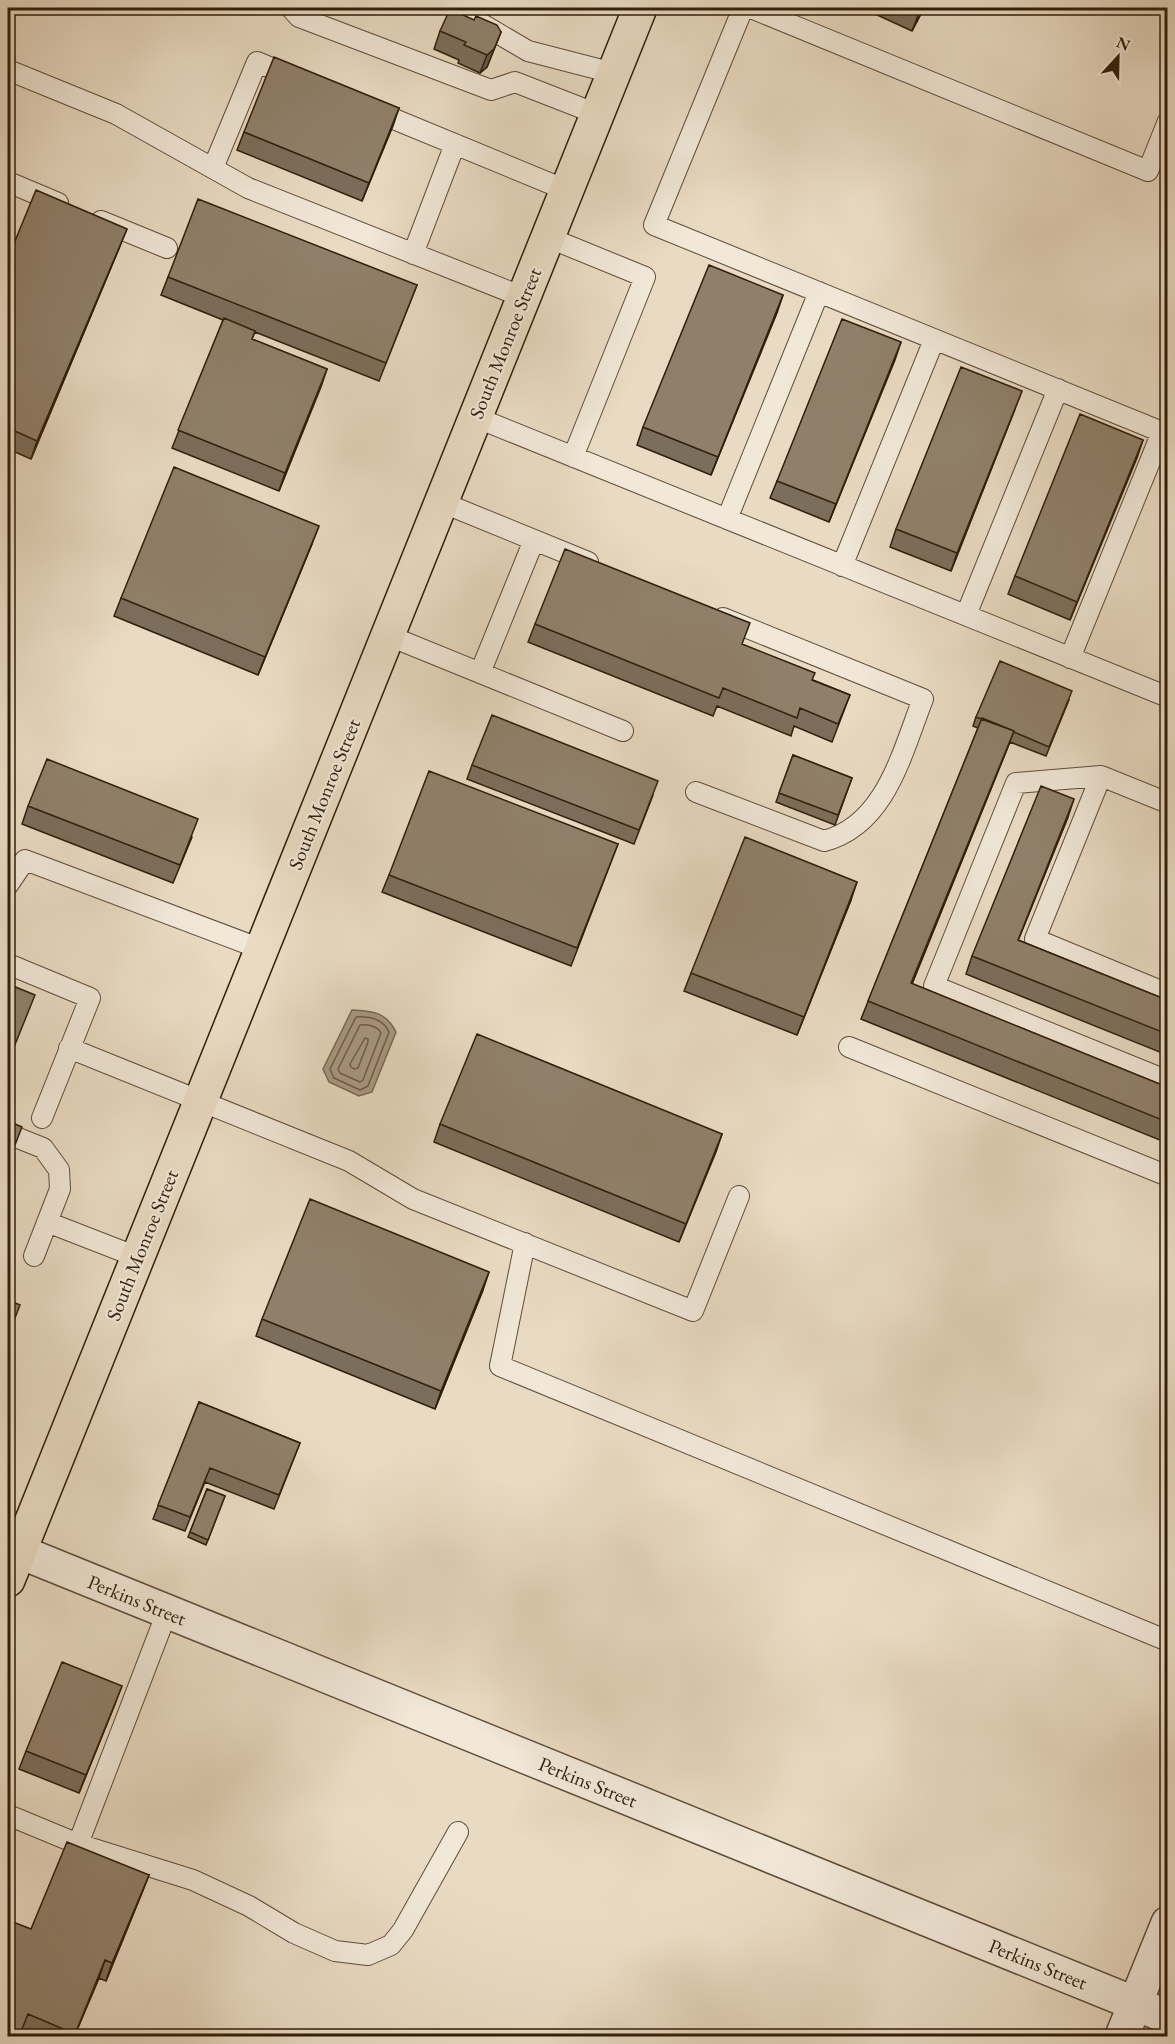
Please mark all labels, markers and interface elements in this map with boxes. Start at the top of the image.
north arrow [1088,27,1148,87]
text: N [1113,31,1133,56]
street label: South Monroe Street [463,263,547,422]
street label: South Monroe Street [282,714,366,873]
street label: South Monroe Street [100,1165,184,1324]
street label: Perkins Street [84,1569,191,1632]
street label: Perkins Street [535,1751,642,1814]
street label: Perkins Street [985,1933,1092,1996]

